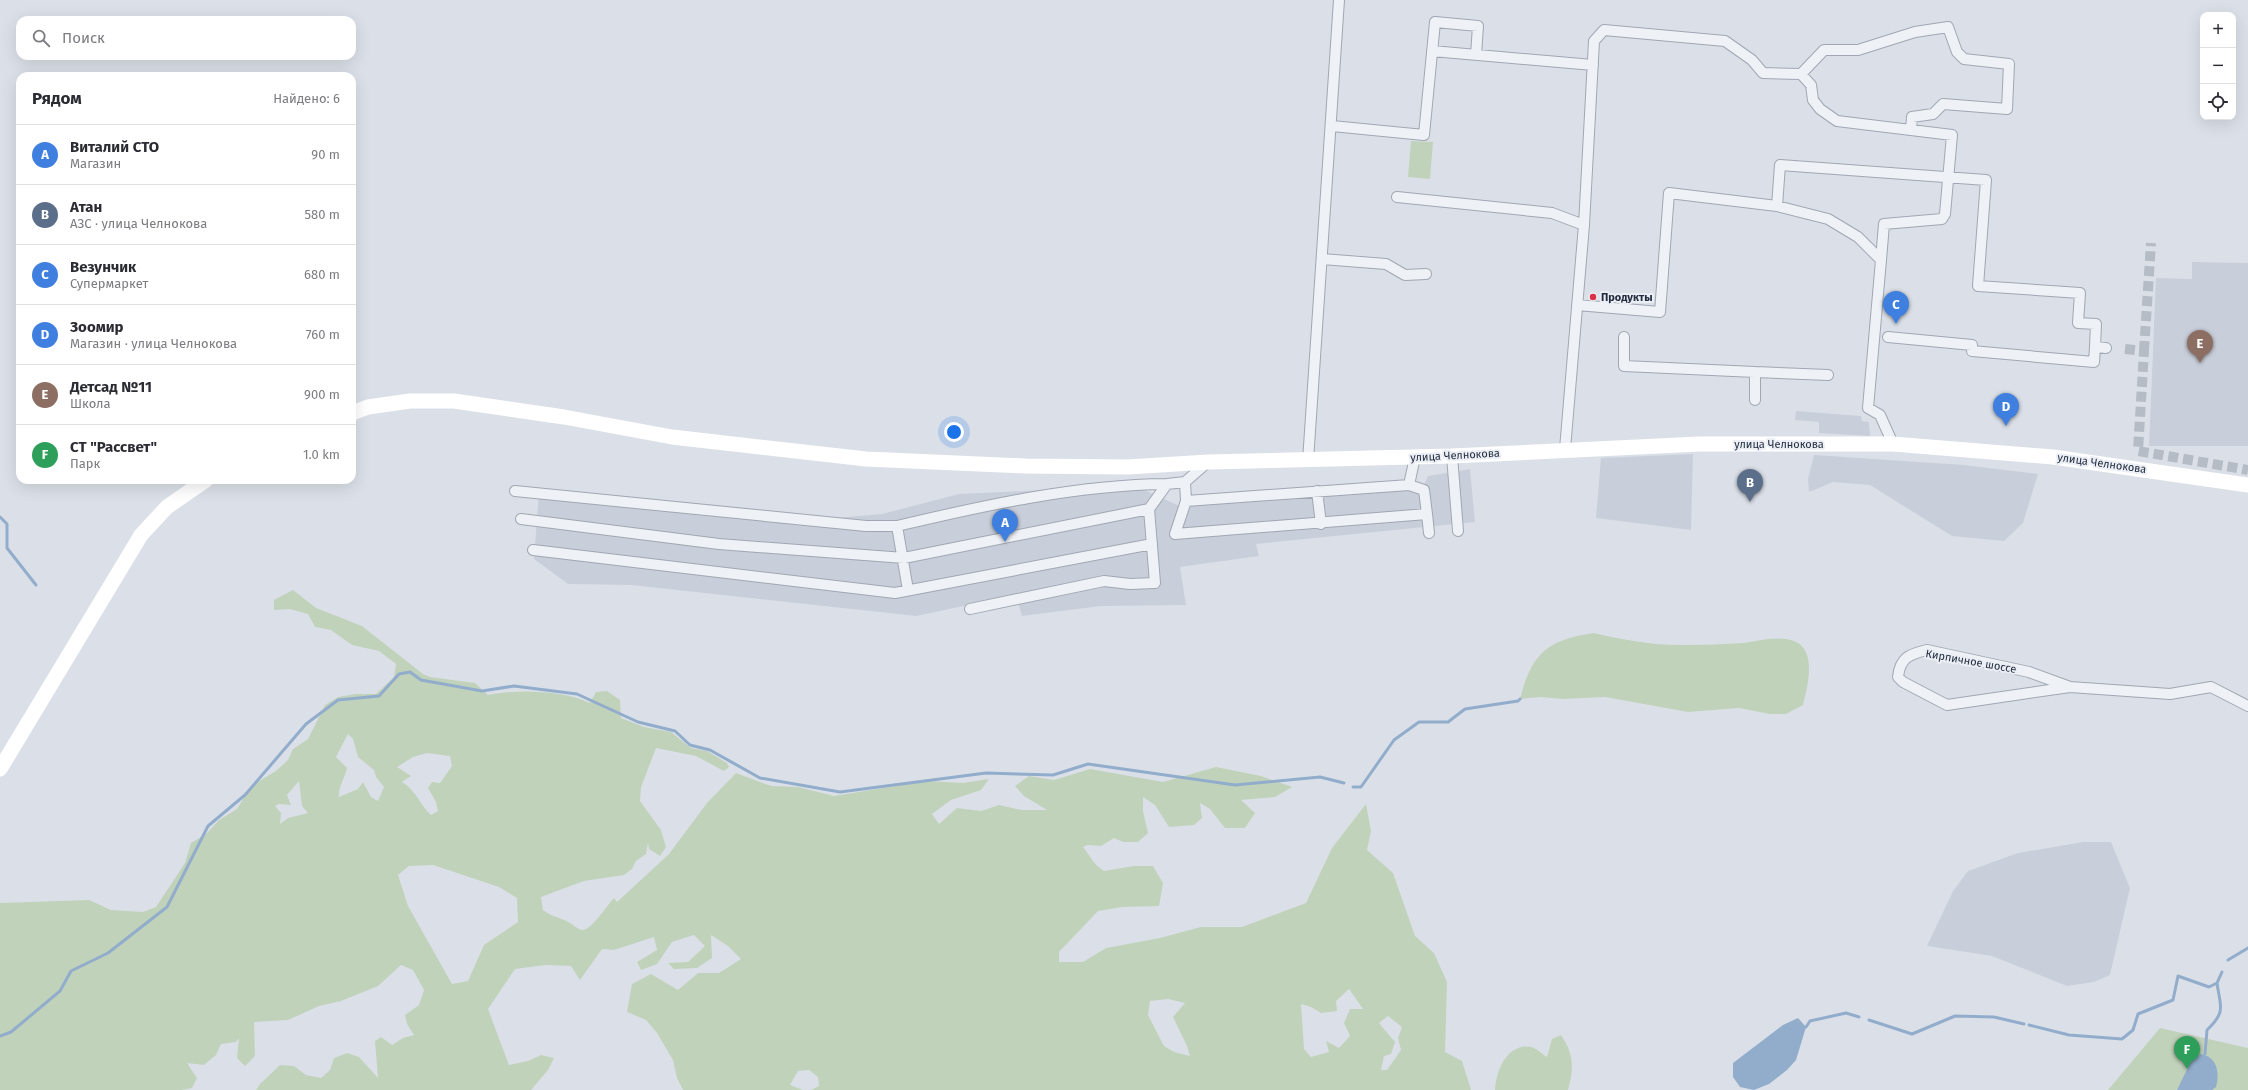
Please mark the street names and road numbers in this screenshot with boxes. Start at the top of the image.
street label: улица Челнокова [1734,438,1824,451]
street label: улица Челнокова [1410,447,1500,464]
street label: улица Челнокова [2057,451,2147,476]
street label: Кирпичное шоссе [1925,647,2017,676]

